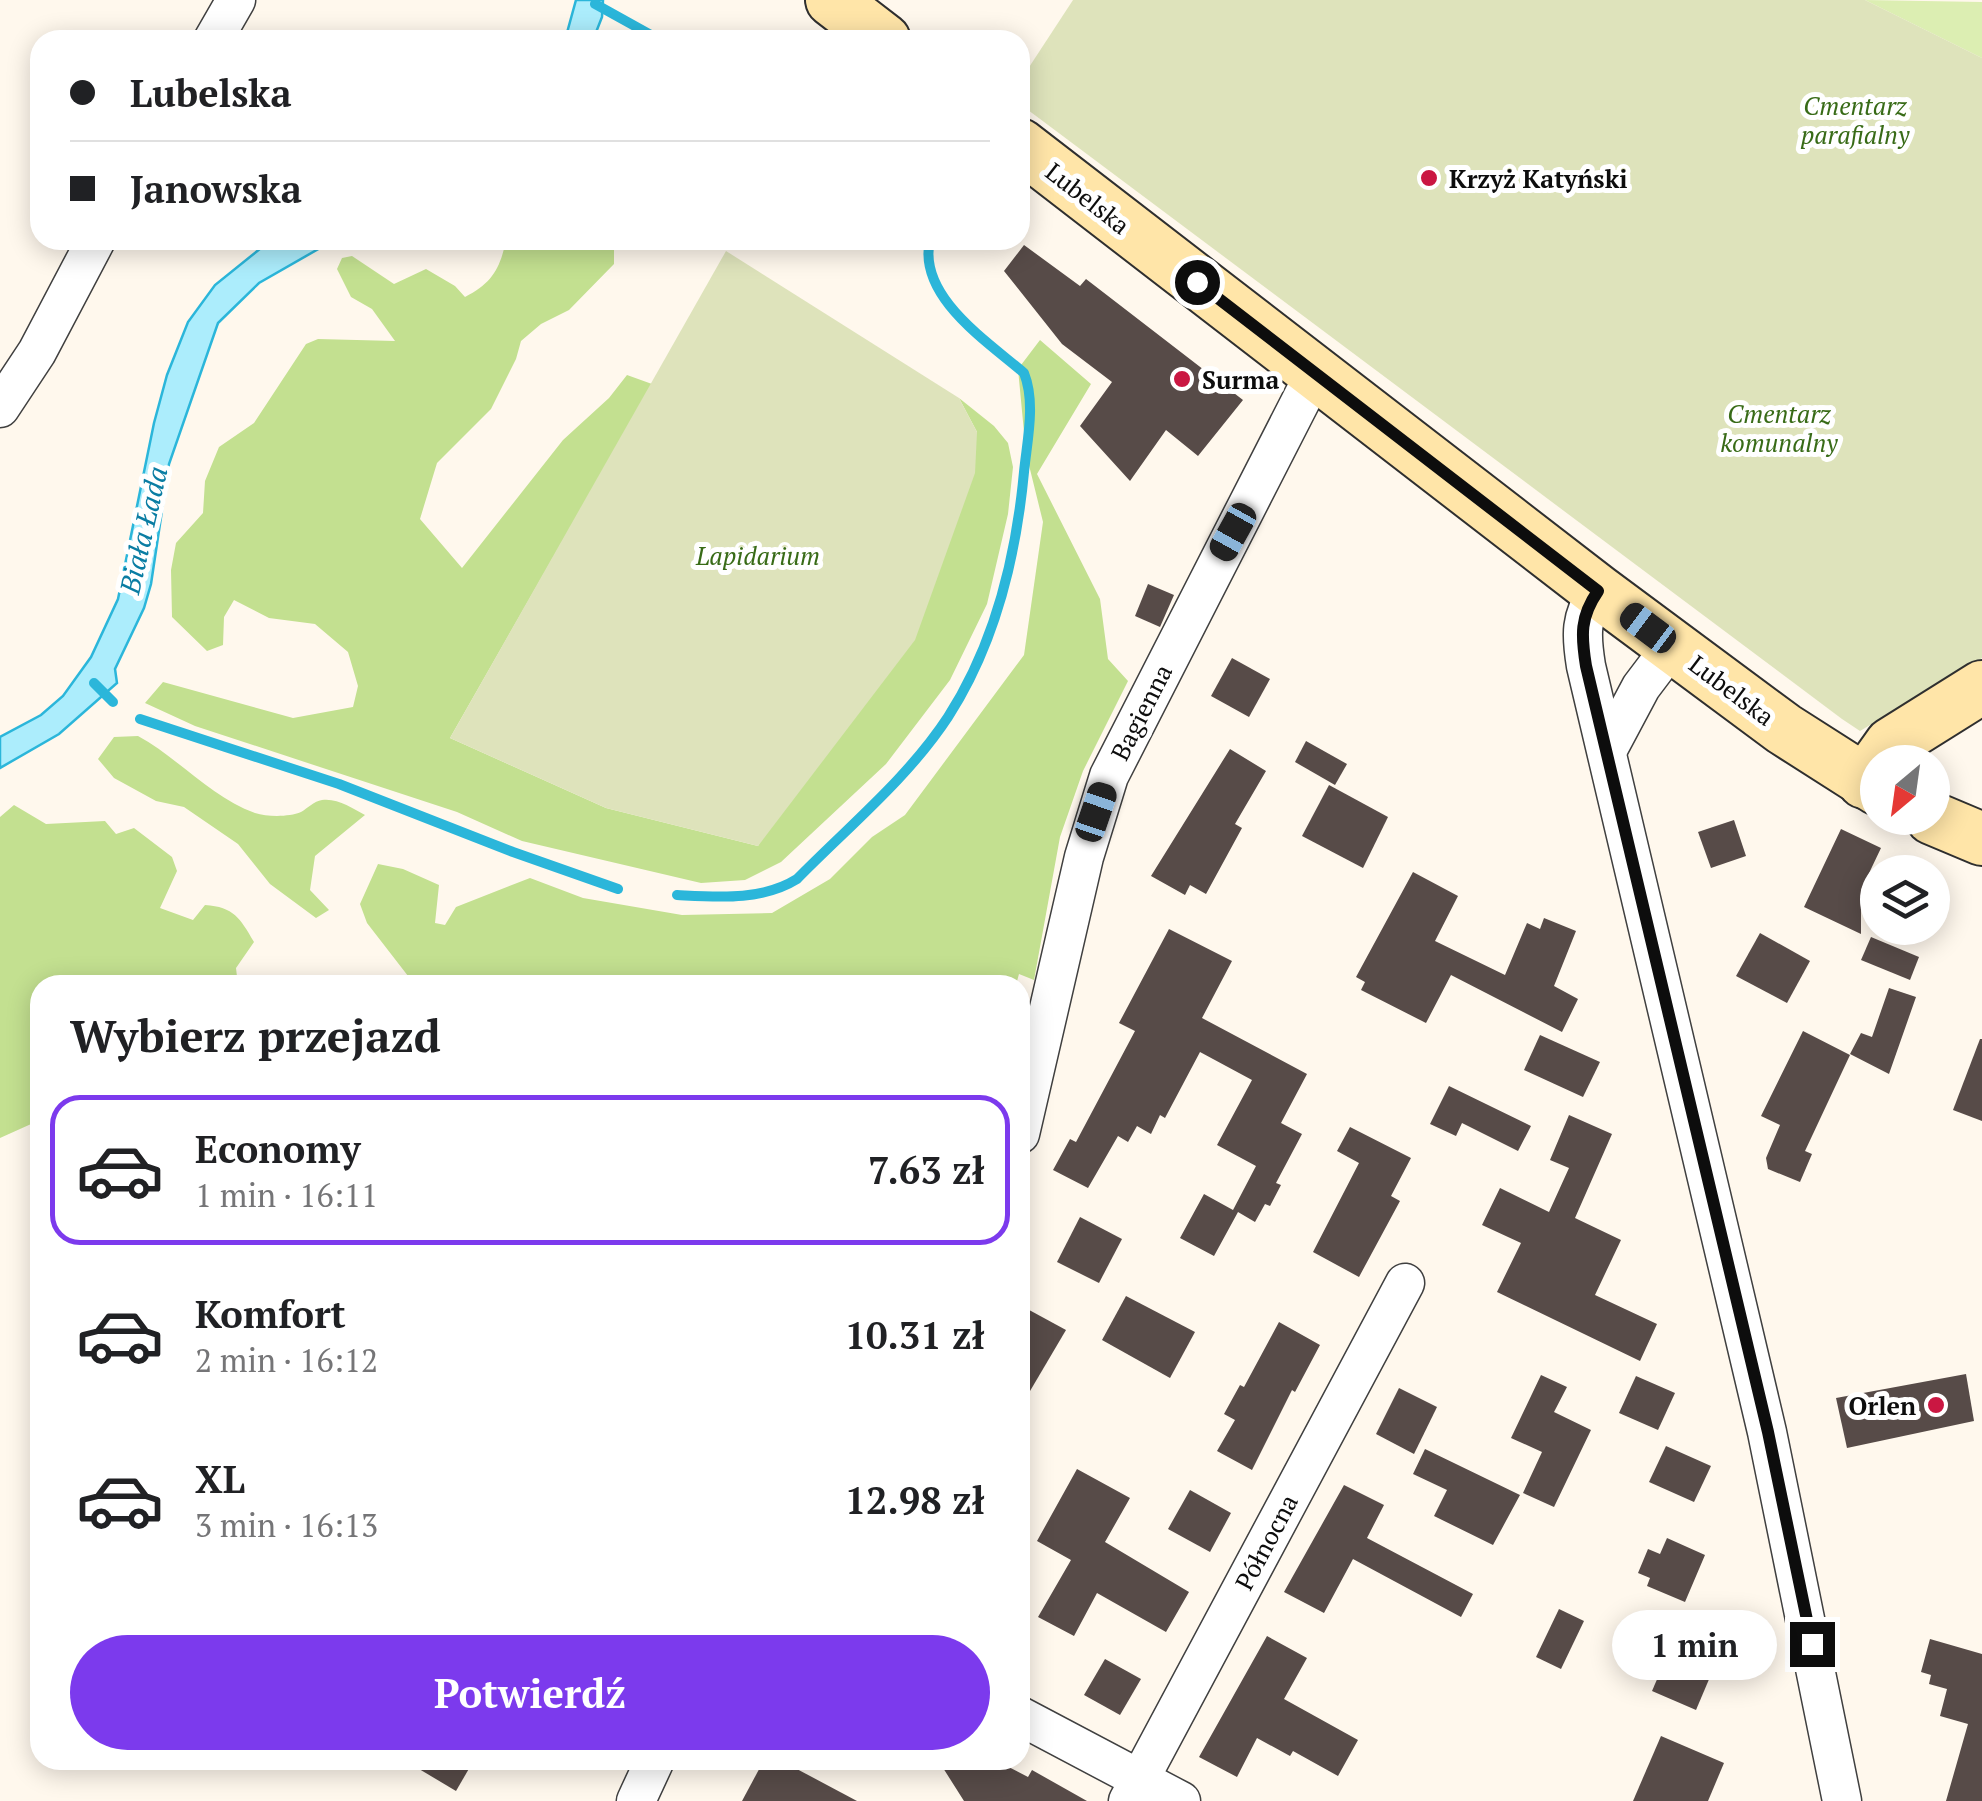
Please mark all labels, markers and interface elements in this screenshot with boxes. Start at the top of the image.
text: Lubelska [130,68,292,118]
park label: Cmentarz parafialny [1801,89,1910,151]
street label: Lubelska [1039,155,1137,241]
place label: Krzyż Katyński [1449,162,1628,195]
text: Janowska [130,164,302,214]
marker: Krzyż Katyński [1418,167,1440,189]
route start [1175,260,1220,305]
place label: Surma [1202,363,1279,396]
marker: Surma [1171,368,1193,390]
park label: Cmentarz komunalny [1720,397,1838,459]
water label: Biała Łada [110,463,176,598]
car [1205,498,1261,566]
park label: Lapidarium [695,539,820,572]
car [1615,598,1681,658]
street label: Lubelska [1683,647,1781,733]
street label: Bagienna [1103,658,1179,766]
north arrow [1860,745,1950,835]
map controls [1860,745,1950,945]
car [1072,779,1120,845]
button: layers [1860,855,1950,945]
text: Wybierz przejazd [70,1005,441,1065]
text: Economy [195,1124,361,1174]
icon: car [75,1125,165,1215]
text: 7.63 zł [868,1145,985,1195]
text: 1 min · 16:11 [195,1174,378,1216]
text: Komfort [195,1289,346,1339]
icon: car [75,1290,165,1380]
text: 10.31 zł [845,1310,985,1360]
text: 2 min · 16:12 [195,1339,378,1381]
place label: Orlen [1849,1389,1916,1422]
marker: Orlen [1925,1394,1947,1416]
text: XL [195,1454,245,1504]
icon: car [75,1455,165,1545]
text: 12.98 zł [845,1475,985,1525]
street label: Północna [1227,1488,1305,1596]
text: 3 min · 16:13 [195,1504,378,1546]
callout: 1 min [1612,1609,1777,1679]
route end [1790,1622,1835,1667]
text: 1 min [1651,1624,1738,1666]
button: Potwierdź [70,1635,990,1750]

